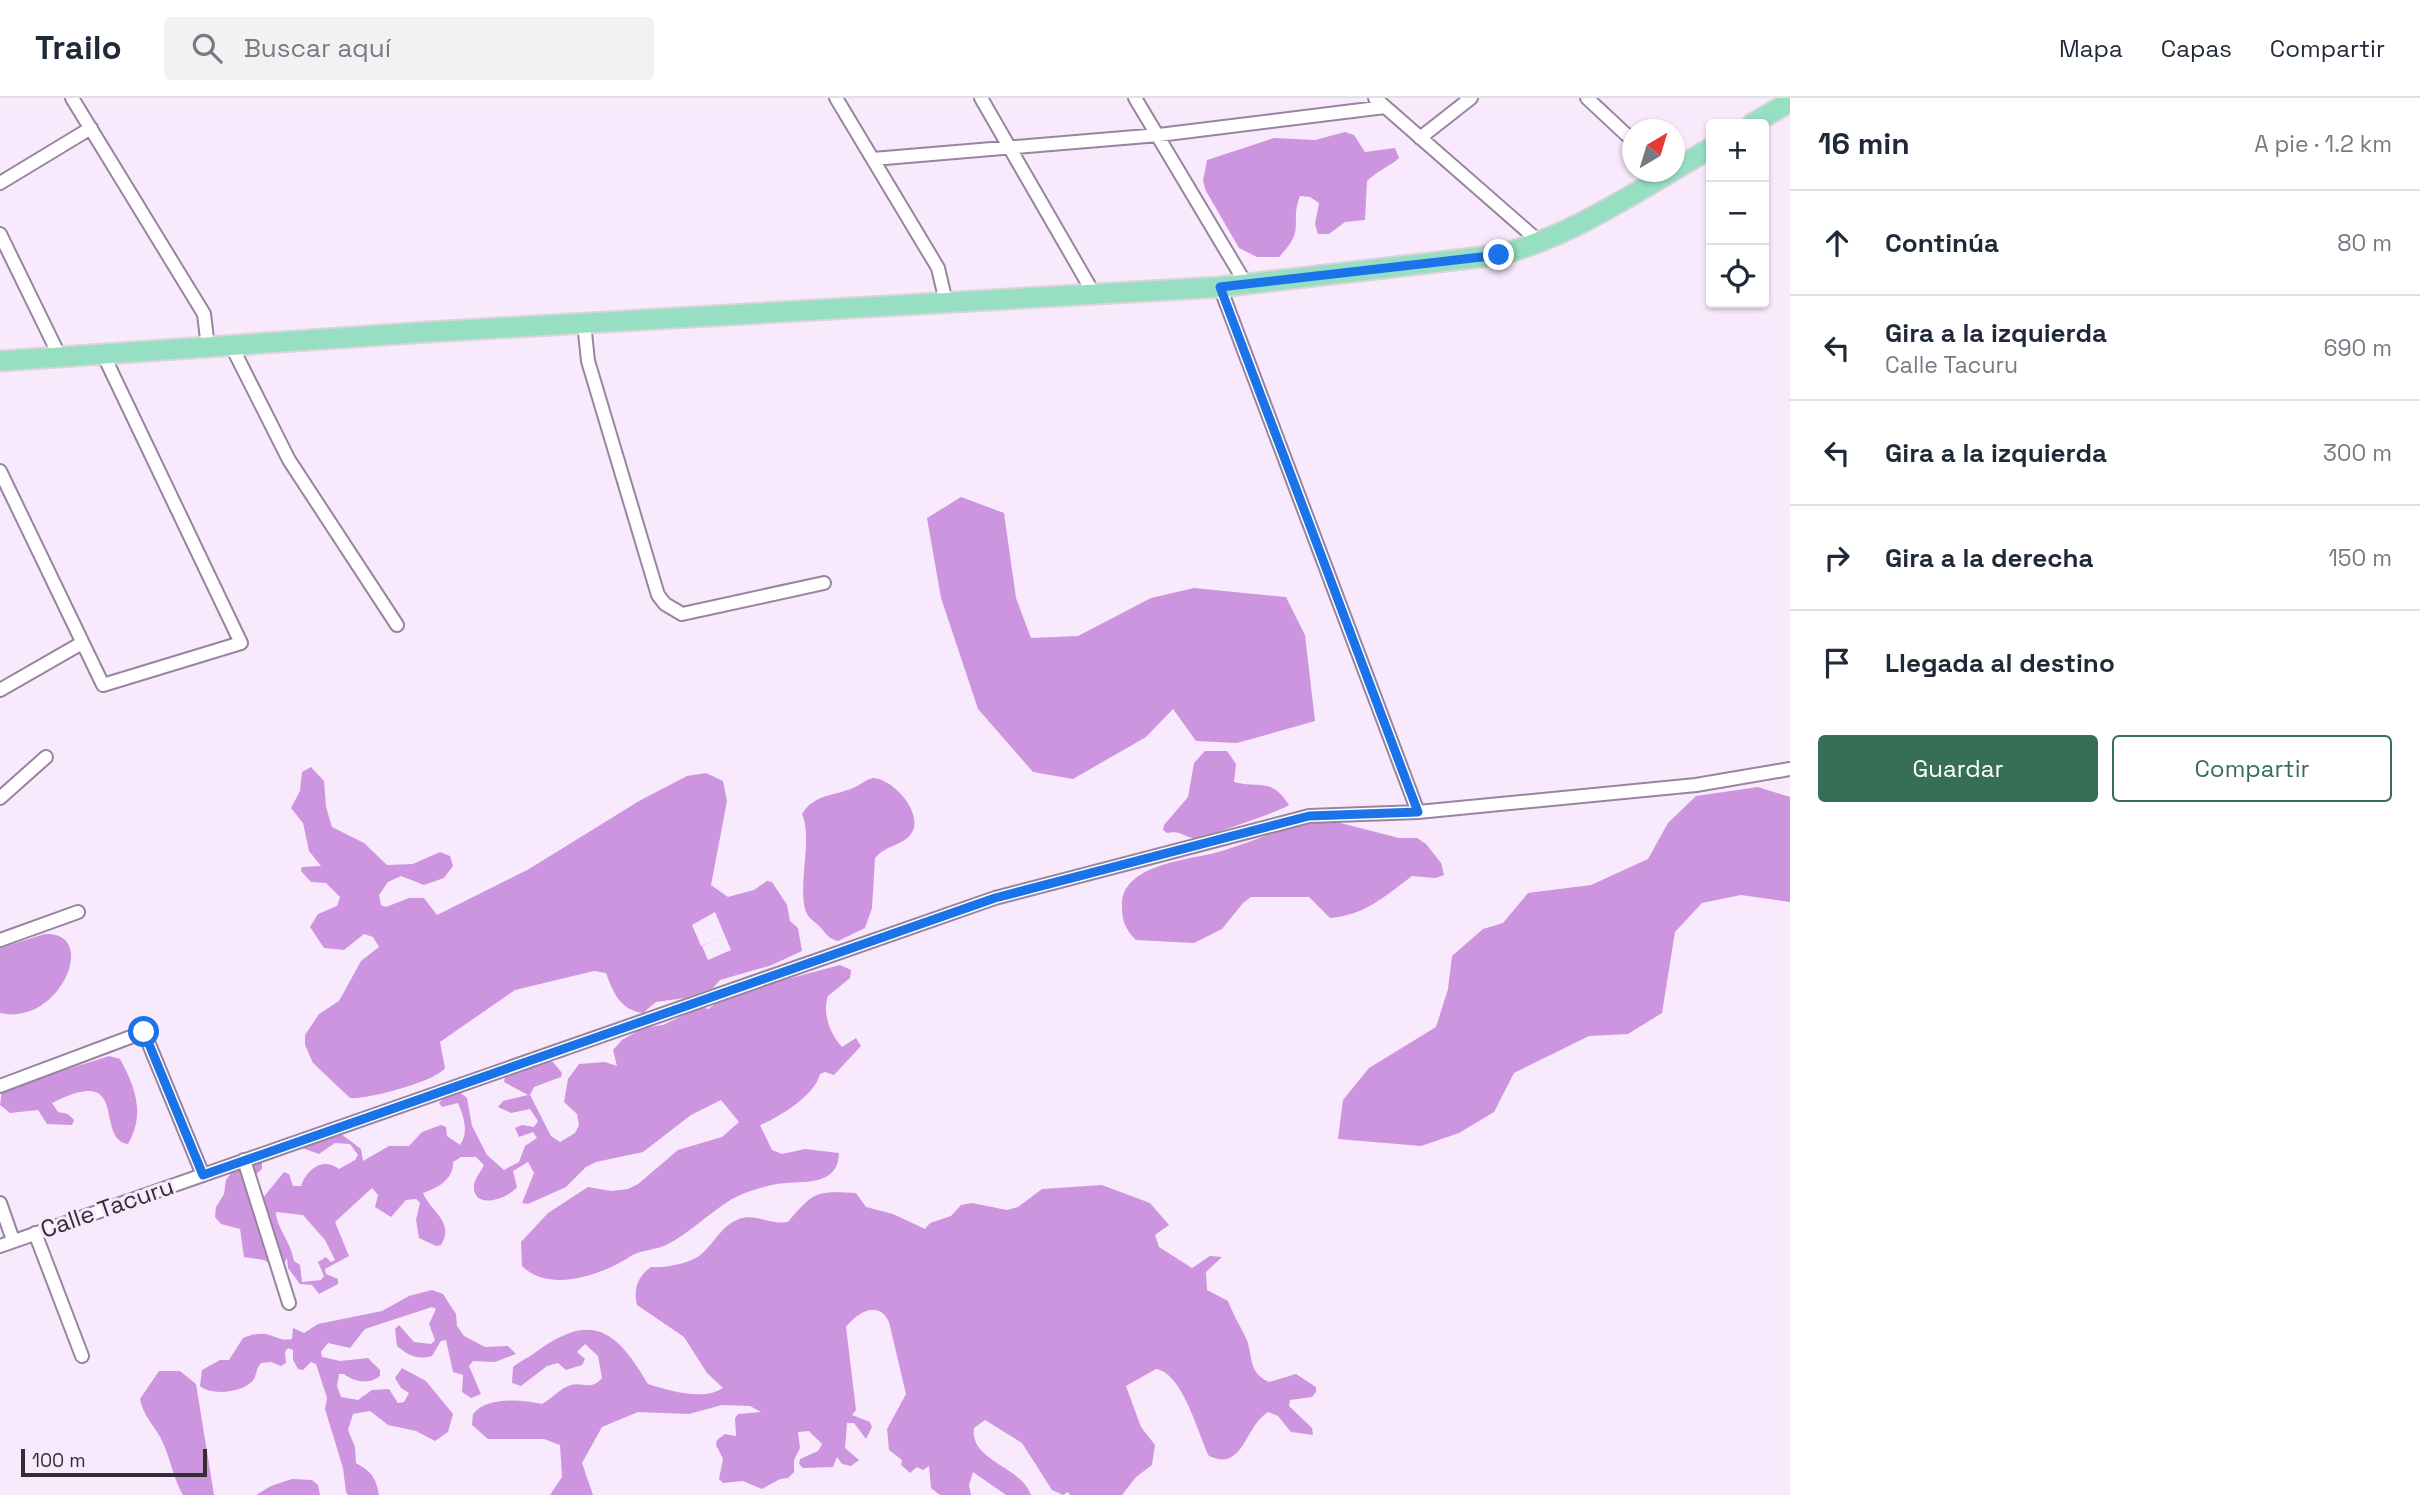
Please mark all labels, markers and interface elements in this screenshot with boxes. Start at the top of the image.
search box [164,17,654,80]
text: Trailo [35,27,122,69]
icon: search [188,29,226,67]
text: Buscar aquí [244,31,391,65]
text: Mapa [2059,33,2123,64]
text: Capas [2161,33,2232,64]
text: Compartir [2270,33,2385,64]
north arrow [1622,119,1685,182]
map controls [1706,119,1769,308]
button: + [1706,119,1769,182]
text: 16 min [1818,124,1910,163]
text: A pie · 1.2 km [2254,129,2392,159]
button: − [1706,182,1769,245]
icon: ahead [1818,224,1856,262]
text: Continúa [1885,226,1999,260]
text: 80 m [2337,228,2392,258]
route end [1483,239,1514,270]
button: locate [1706,245,1769,308]
text: Gira a la izquierda [1885,316,2107,350]
icon: left [1818,329,1856,367]
text: 690 m [2323,333,2392,363]
text: Calle Tacuru [1885,350,2018,380]
icon: left [1818,434,1856,472]
text: Gira a la izquierda [1885,436,2107,470]
text: 300 m [2323,438,2392,468]
icon: right [1818,539,1856,577]
text: Gira a la derecha [1885,541,2094,575]
text: 150 m [2328,543,2392,573]
icon: arrive [1818,644,1856,682]
text: Llegada al destino [1885,646,2115,680]
button: Guardar [1818,735,2098,802]
button: Compartir [2112,735,2392,802]
route start [128,1016,159,1047]
street label: Calle Tacuru [36,1170,178,1245]
scale bar [21,1446,206,1478]
text: 100 m [32,1448,86,1473]

